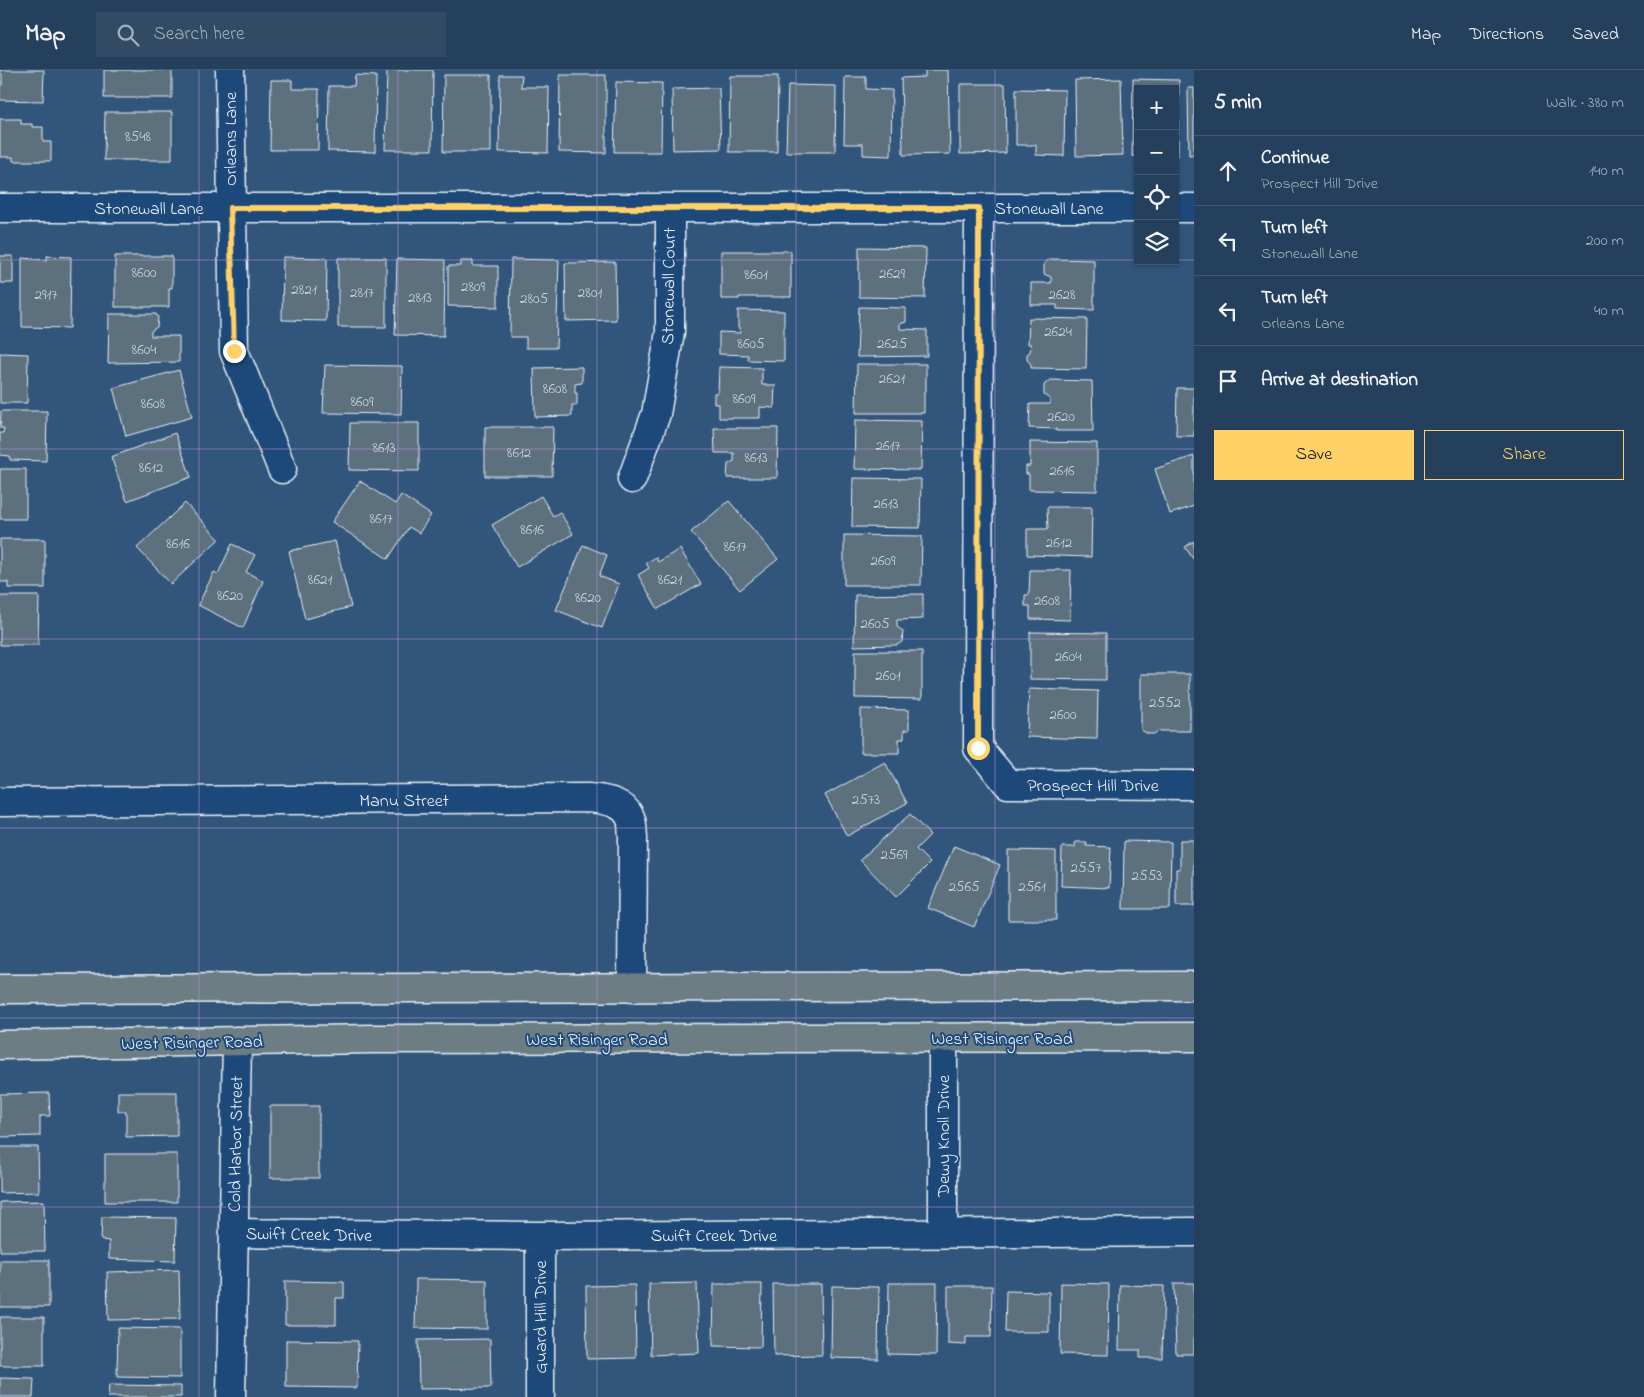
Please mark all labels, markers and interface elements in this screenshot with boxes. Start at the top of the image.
search box [96,12,446,57]
text: Map [25,17,66,52]
icon: search [114,21,142,49]
text: Search here [154,21,245,48]
text: Map [1411,22,1441,48]
text: Directions [1469,22,1544,48]
text: Saved [1572,22,1619,48]
map controls [1134,85,1179,265]
button: + [1134,85,1179,130]
text: 5 min [1214,88,1262,118]
street label: Orleans Lane [219,91,245,186]
text: Walk · 380 m [1546,91,1624,115]
house number: 8548 [125,126,151,148]
button: − [1134,130,1179,175]
text: Continue [1261,145,1329,172]
icon: ahead [1214,157,1242,185]
text: 140 m [1589,159,1624,183]
text: Prospect Hill Drive [1261,172,1378,196]
button: locate [1134,175,1179,220]
street label: Stonewall Lane [94,197,205,223]
street label: Stonewall Lane [994,197,1105,223]
text: Turn left [1261,215,1328,242]
button: layers [1134,220,1179,265]
street label: Stonewall Court [656,227,684,345]
icon: left [1214,227,1242,255]
text: 200 m [1586,229,1624,253]
text: Stonewall Lane [1261,242,1358,266]
house number: 8600 [131,262,157,284]
house number: 2629 [879,263,905,285]
house number: 8601 [744,264,768,286]
house number: 2809 [461,276,486,298]
house number: 2821 [291,279,317,301]
house number: 2817 [350,282,374,304]
house number: 2801 [578,282,602,304]
house number: 2917 [35,284,57,306]
house number: 2628 [1048,284,1076,306]
text: Turn left [1261,285,1328,312]
house number: 2813 [408,287,432,309]
house number: 2805 [520,288,548,310]
icon: left [1214,297,1242,325]
text: 40 m [1594,299,1624,323]
text: Orleans Lane [1261,312,1345,336]
house number: 2624 [1044,321,1072,343]
house number: 8605 [737,333,765,355]
house number: 2625 [877,333,907,355]
house number: 8604 [132,339,156,361]
route end [223,340,246,363]
icon: arrive [1214,367,1242,395]
text: Arrive at destination [1261,367,1418,394]
house number: 2621 [879,368,905,390]
house number: 8608 [543,378,568,400]
house number: 8609 [732,388,756,410]
house number: 8609 [350,391,374,413]
house number: 8608 [141,393,166,415]
house number: 2620 [1047,406,1076,428]
button: Save [1214,430,1414,480]
button: Share [1424,430,1624,480]
house number: 2617 [875,435,901,457]
house number: 8613 [372,437,396,459]
house number: 8612 [507,442,532,464]
house number: 8613 [744,447,768,469]
house number: 8612 [139,457,164,479]
house number: 2616 [1049,460,1075,482]
house number: 2613 [873,493,899,515]
house number: 8617 [369,508,393,530]
house number: 8616 [520,519,544,541]
house number: 2612 [1046,532,1073,554]
house number: 8616 [166,533,190,555]
house number: 8617 [723,536,747,558]
house number: 2609 [870,550,896,572]
house number: 8621 [308,569,332,591]
house number: 8621 [658,569,682,591]
house number: 8620 [217,585,244,607]
house number: 8620 [575,587,602,609]
house number: 2608 [1034,590,1060,612]
house number: 2605 [860,613,890,635]
house number: 2604 [1055,646,1081,668]
house number: 2601 [875,665,901,687]
house number: 2552 [1149,692,1182,714]
house number: 2600 [1049,704,1077,726]
route start [967,737,990,760]
street label: Prospect Hill Drive [1027,774,1160,800]
street label: Manu Street [359,789,449,815]
house number: 2573 [852,789,880,811]
house number: 2569 [880,844,908,866]
house number: 2557 [1071,857,1101,879]
house number: 2553 [1132,865,1162,887]
house number: 2565 [948,876,980,898]
house number: 2561 [1018,876,1046,898]
street label: West Risinger Road [931,1027,1073,1054]
street label: West Risinger Road [526,1028,668,1055]
street label: West Risinger Road [121,1030,263,1059]
street label: Dewy Knoll Drive [932,1074,958,1198]
street label: Cold Harbor Street [223,1076,251,1212]
street label: Swift Creek Drive [246,1222,373,1250]
street label: Swift Creek Drive [651,1224,778,1250]
street label: Guard Hill Drive [529,1259,555,1374]

